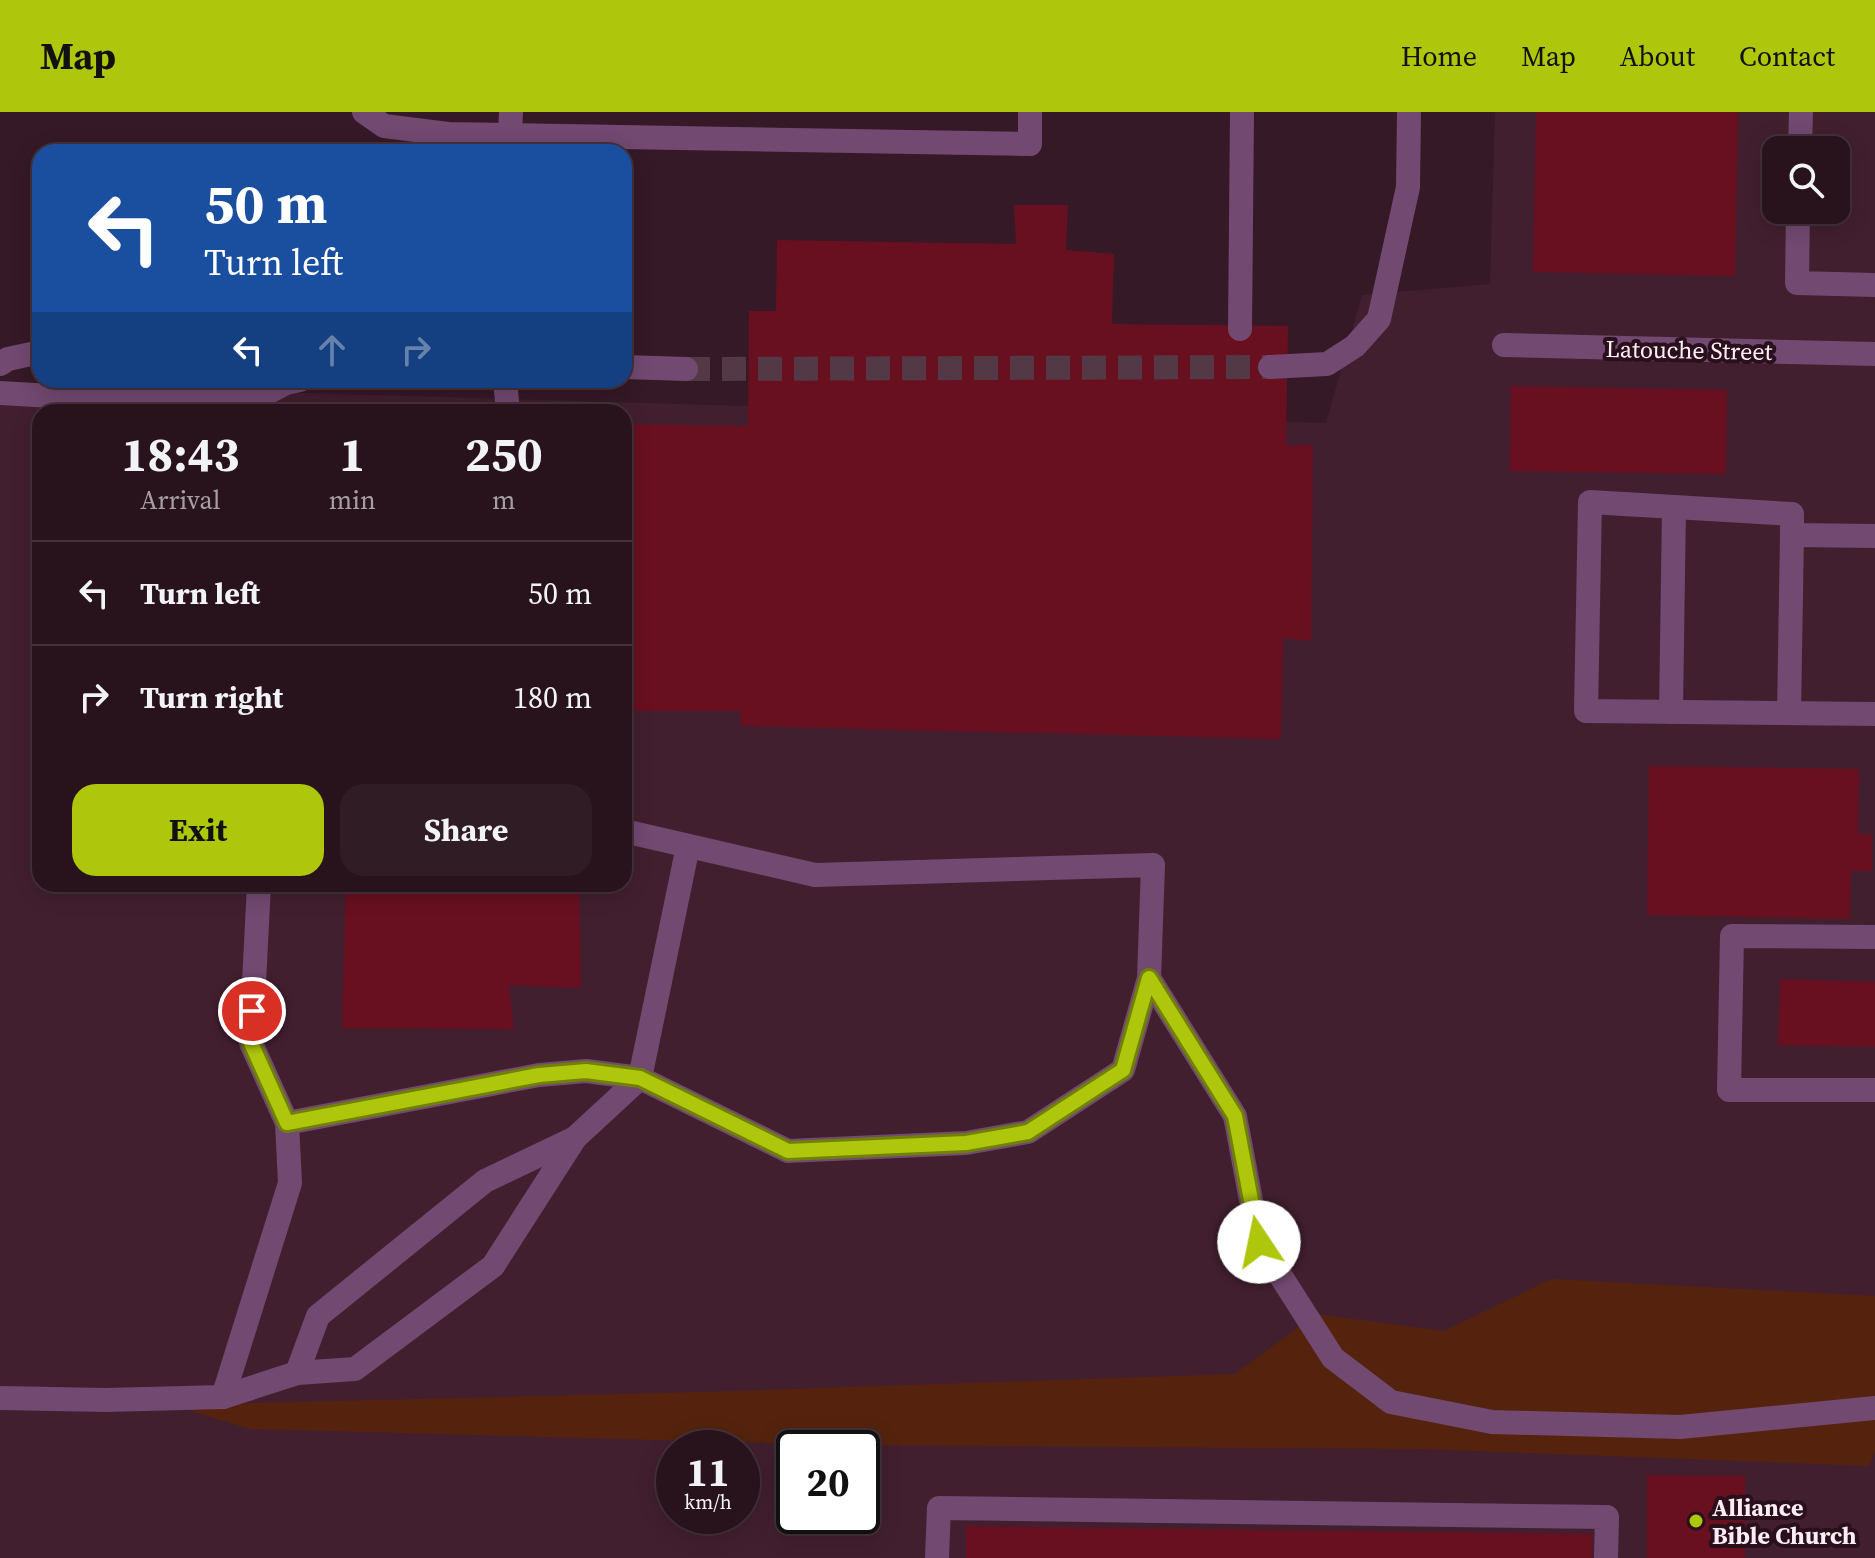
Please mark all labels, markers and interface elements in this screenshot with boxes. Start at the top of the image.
text: Map [40,30,116,82]
text: Home [1401,37,1477,75]
text: Map [1521,37,1576,75]
text: About [1620,37,1695,75]
text: Contact [1739,37,1835,75]
map controls [1762,136,1850,224]
button: search [1762,136,1850,224]
text: 50 m [204,165,327,242]
icon: left [72,176,176,280]
text: Turn left [204,238,343,287]
icon: left [226,328,270,372]
icon: ahead [310,328,354,372]
icon: right [394,328,438,372]
street label: Latouche Street [1605,332,1773,368]
text: 18:43 [121,421,240,487]
text: 1 [339,421,365,487]
text: 250 [465,421,543,487]
text: Arrival [140,482,221,518]
text: min [329,482,376,518]
text: m [492,482,516,518]
icon: left [72,571,116,615]
text: Turn left [140,573,260,614]
text: 50 m [528,573,592,614]
icon: right [72,675,116,719]
text: Turn right [140,677,283,718]
text: 180 m [513,677,592,718]
button: Exit [72,784,324,876]
button: Share [340,784,592,876]
pin [218,977,286,1045]
icon: arrive [230,989,274,1033]
position arrow [1217,1200,1301,1284]
speed limit sign: 20 [776,1430,880,1534]
text: 11 [686,1445,730,1499]
text: km/h [684,1488,732,1516]
place label: Alliance Bible Church [1712,1491,1857,1552]
marker: Alliance Bible Church [1687,1512,1705,1530]

